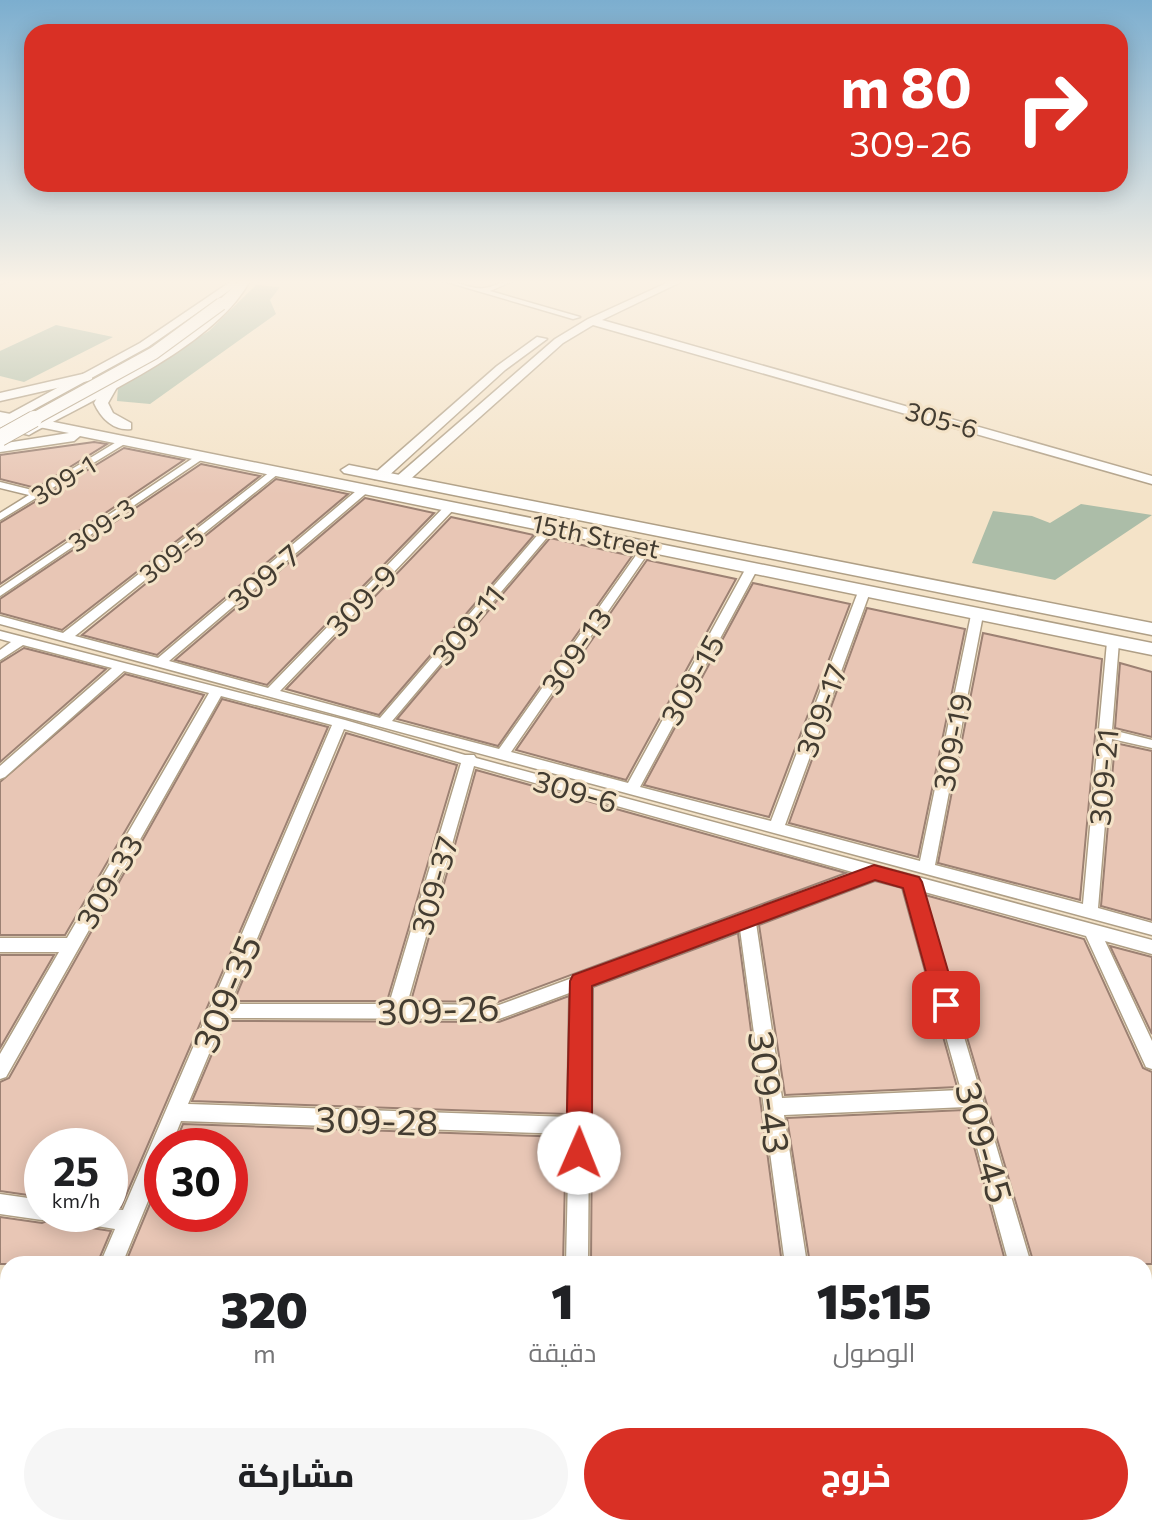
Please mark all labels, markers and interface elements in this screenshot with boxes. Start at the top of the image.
text: 80 m [841,51,972,120]
icon: right [1000,56,1104,160]
text: 309-26 [849,120,972,164]
street label: 305-6 [902,394,982,444]
street label: 309-1 [25,448,101,510]
street label: 309-3 [62,491,140,557]
street label: 15th Street [529,506,663,564]
street label: 309-5 [132,519,210,589]
street label: 309-7 [219,535,307,617]
street label: 309-9 [317,555,403,643]
street label: 309-11 [423,576,511,672]
street label: 309-13 [532,599,618,701]
street label: 309-15 [651,627,731,731]
street label: 309-17 [786,658,854,762]
street label: 309-19 [923,690,979,794]
street label: 309-21 [1079,727,1125,827]
street label: 309-6 [530,760,622,820]
street label: 309-33 [67,828,149,934]
street label: 309-37 [401,832,465,938]
street label: 309-35 [181,928,269,1058]
pin [912,971,980,1039]
icon: arrive [924,983,968,1027]
street label: 309-26 [376,984,500,1032]
street label: 309-43 [741,1028,801,1156]
street label: 309-45 [948,1077,1024,1207]
street label: 309-28 [315,1095,439,1143]
position arrow [537,1111,621,1195]
speed limit sign: 30 [144,1128,248,1232]
text: 25 [53,1145,99,1194]
text: km/h [52,1188,100,1212]
text: 1 [551,1270,574,1329]
text: 15:15 [817,1270,931,1329]
text: 320 [221,1279,308,1338]
text: دقيقة [529,1336,596,1367]
text: الوصول [833,1336,916,1367]
text: m [253,1337,276,1368]
button: مشاركة [24,1428,568,1520]
button: خروج [584,1428,1128,1520]

